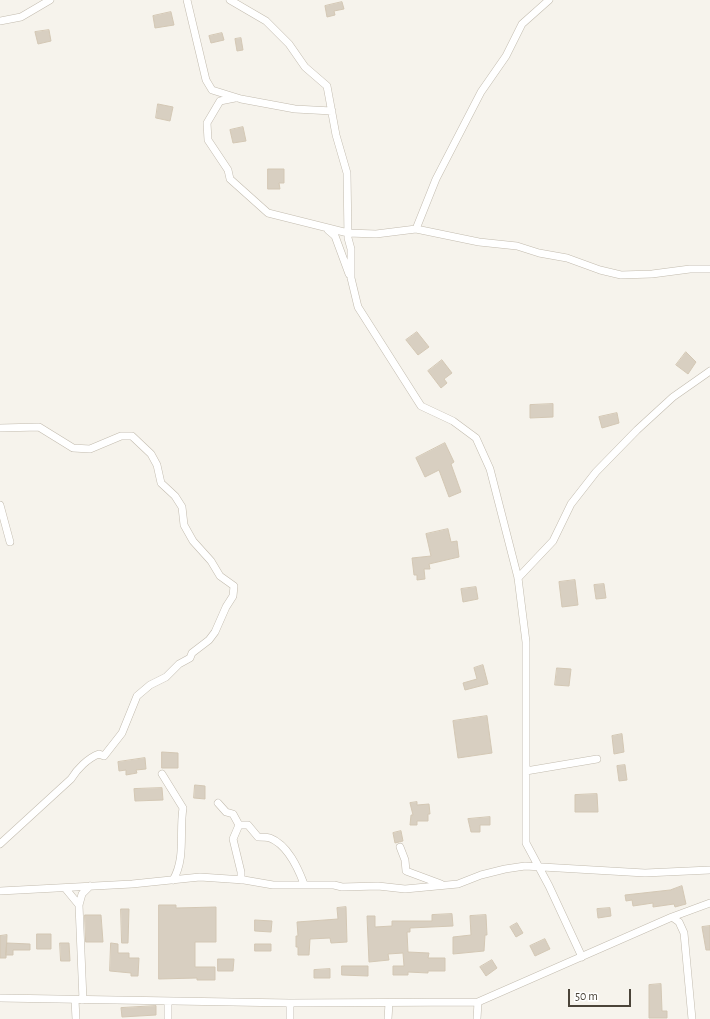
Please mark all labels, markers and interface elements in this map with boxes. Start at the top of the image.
scale bar [570,981,633,1007]
text: 50 m [575,990,598,1002]

